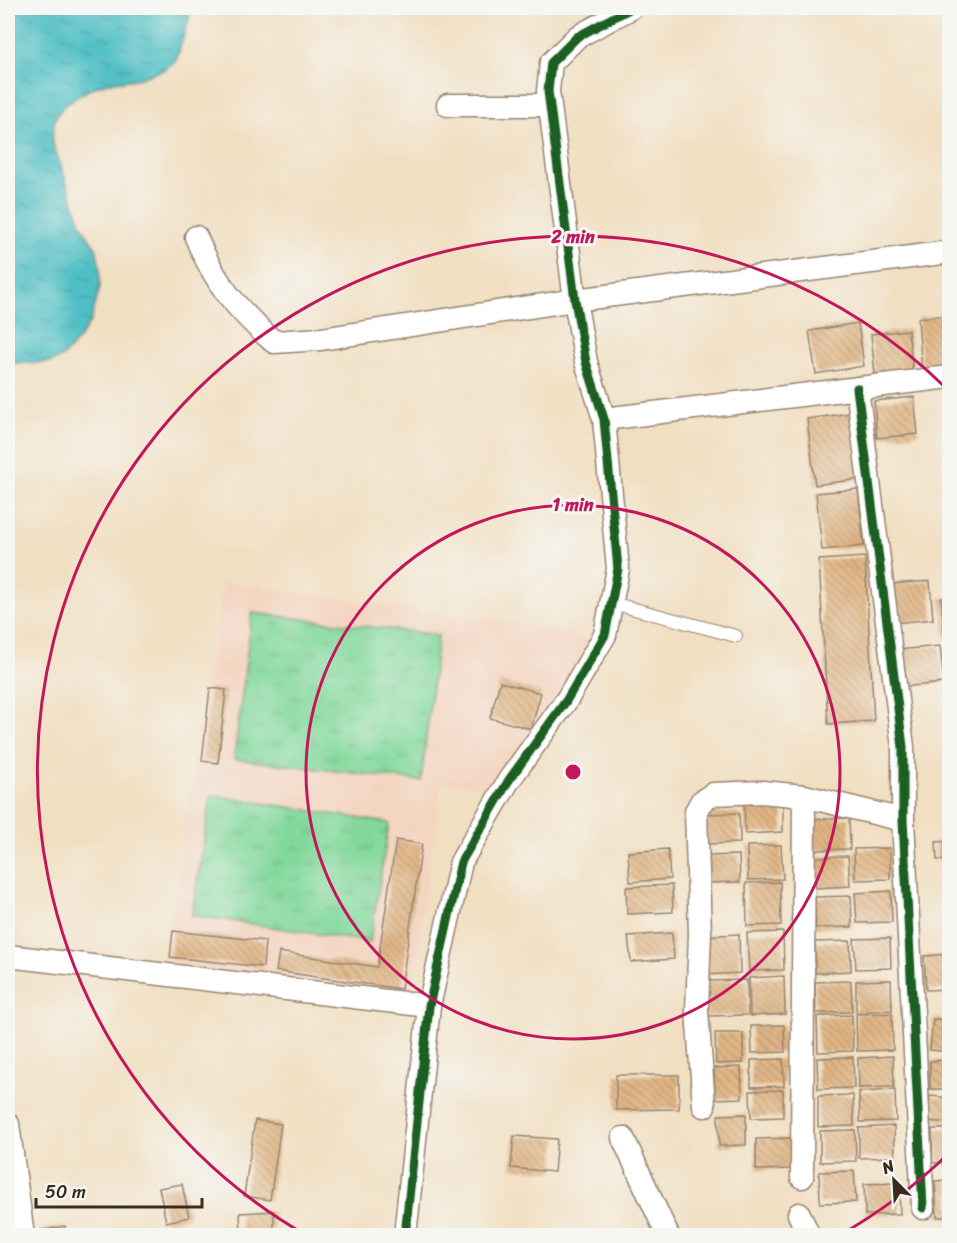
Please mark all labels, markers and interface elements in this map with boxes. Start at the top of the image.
text: 2 min [550,221,595,253]
text: 1 min [553,489,594,521]
centre of rings [563,762,583,782]
north arrow [864,1150,924,1210]
text: N [876,1151,900,1183]
scale bar [36,1171,202,1209]
text: 50 m [45,1176,86,1208]

